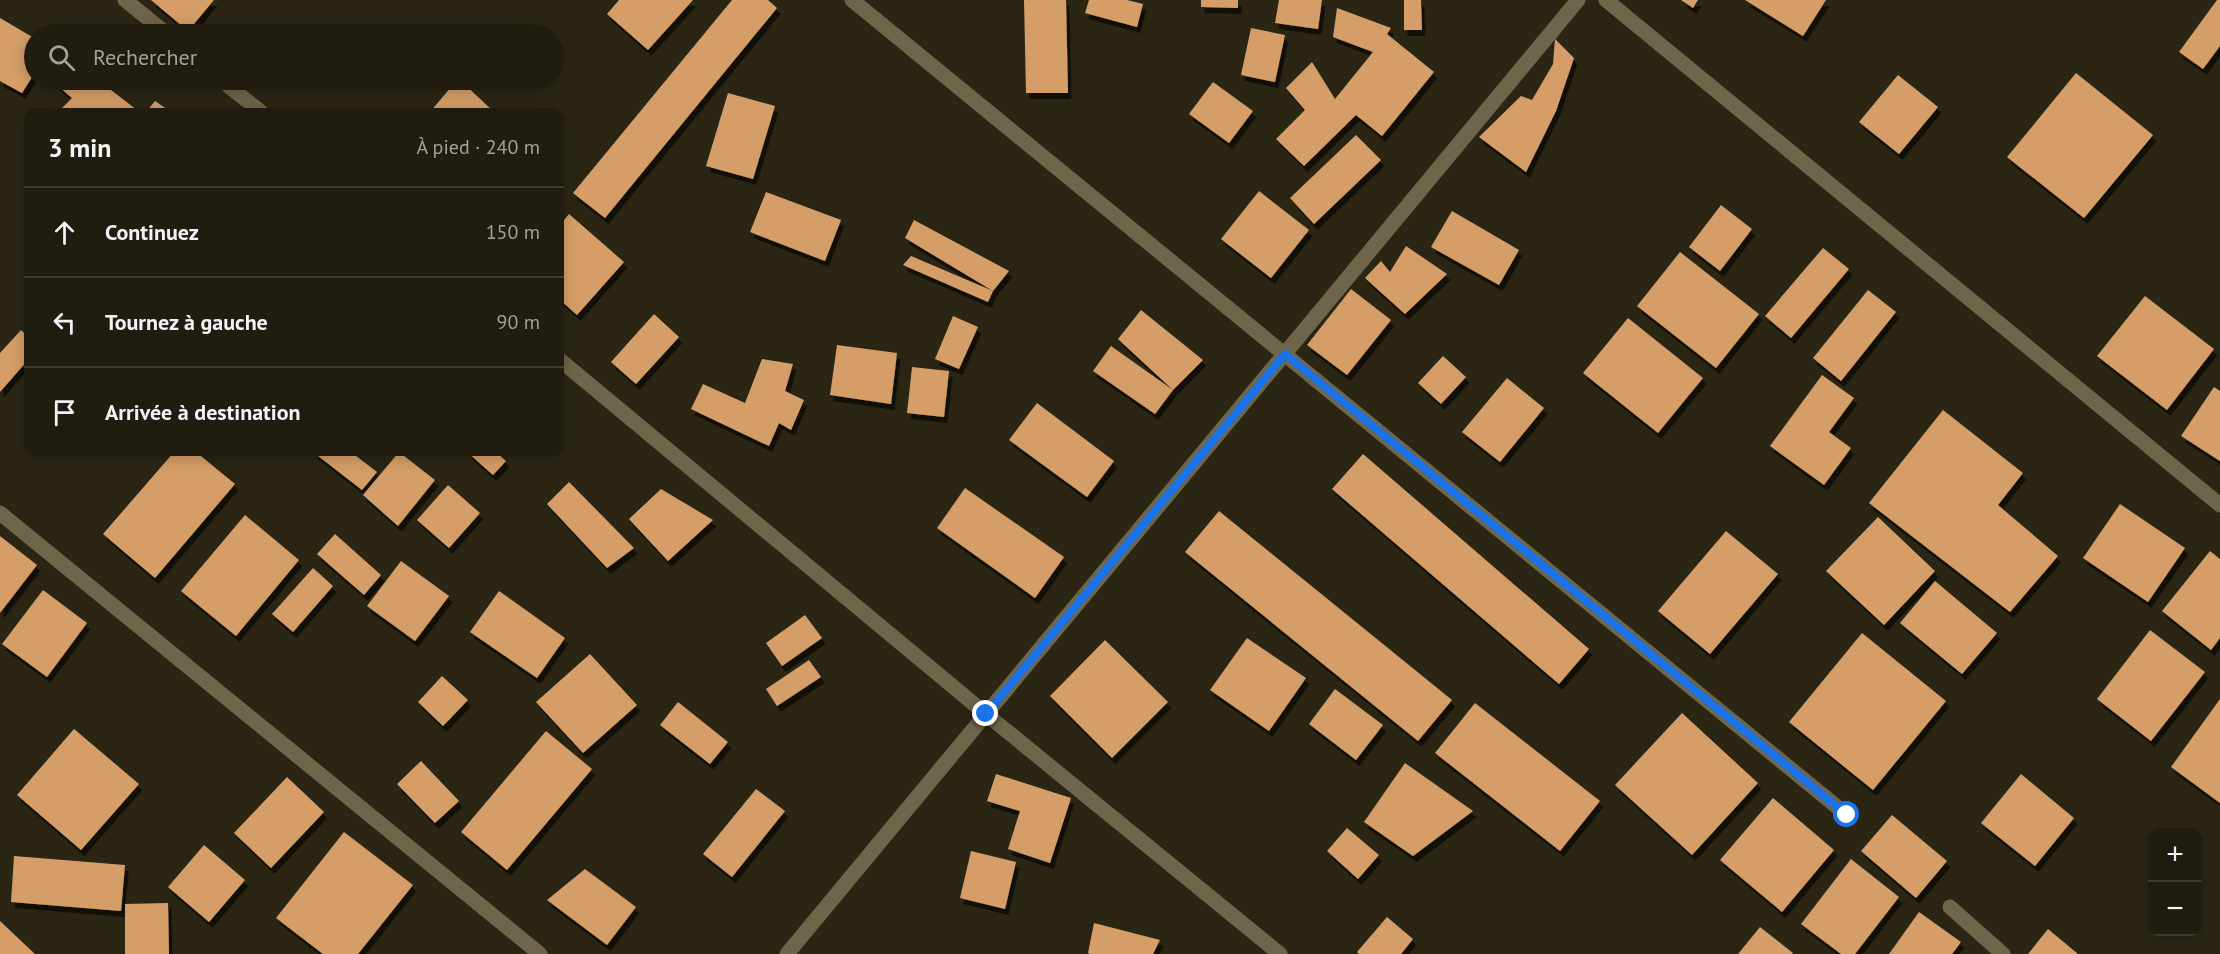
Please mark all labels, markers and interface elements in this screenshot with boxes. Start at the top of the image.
search box [24,24,564,90]
icon: search [45,41,78,74]
text: Rechercher [93,43,197,71]
text: 3 min [48,131,111,164]
text: À pied · 240 m [416,134,540,160]
icon: ahead [48,216,81,249]
text: Continuez [105,218,199,246]
text: 150 m [486,219,540,245]
icon: left [48,306,81,339]
text: Tournez à gauche [105,308,268,336]
text: 90 m [497,309,540,335]
icon: arrive [48,396,81,429]
text: Arrivée à destination [105,398,301,426]
route end [972,700,998,726]
route start [1833,801,1859,827]
map controls [2148,828,2202,936]
button: + [2148,828,2202,882]
button: − [2148,882,2202,936]

